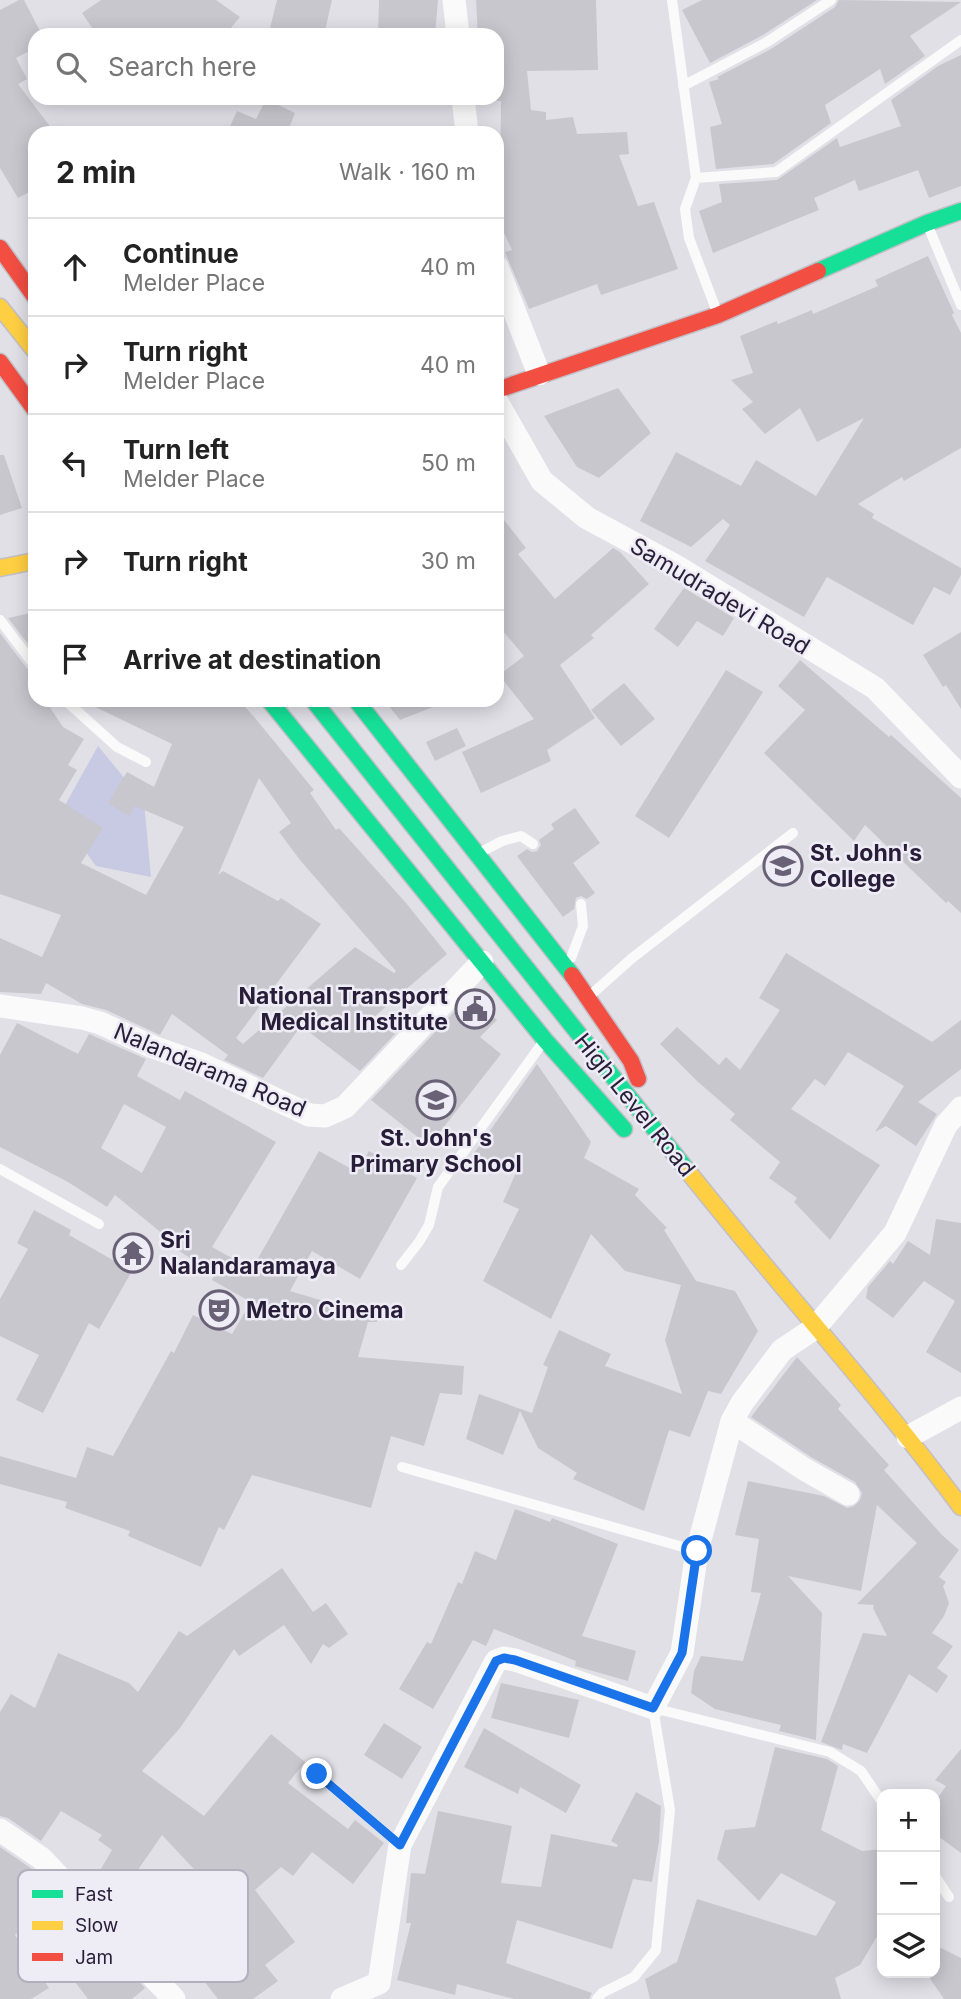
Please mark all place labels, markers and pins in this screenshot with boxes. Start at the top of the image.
place label: St. John's College [810,839,922,893]
school or university icon: St. John's College [762,845,804,887]
place label: National Transport Medical Institute [239,982,449,1036]
public building icon: National Transport Medical Institute [454,988,496,1030]
school or university icon: St. John's Primary School [415,1079,457,1121]
place label: St. John's Primary School [350,1124,522,1178]
place label: Sri Nalandaramaya [160,1226,336,1280]
temple icon: Sri Nalandaramaya [112,1232,154,1274]
theatre icon: Metro Cinema [198,1289,240,1331]
place label: Metro Cinema [246,1296,404,1324]

